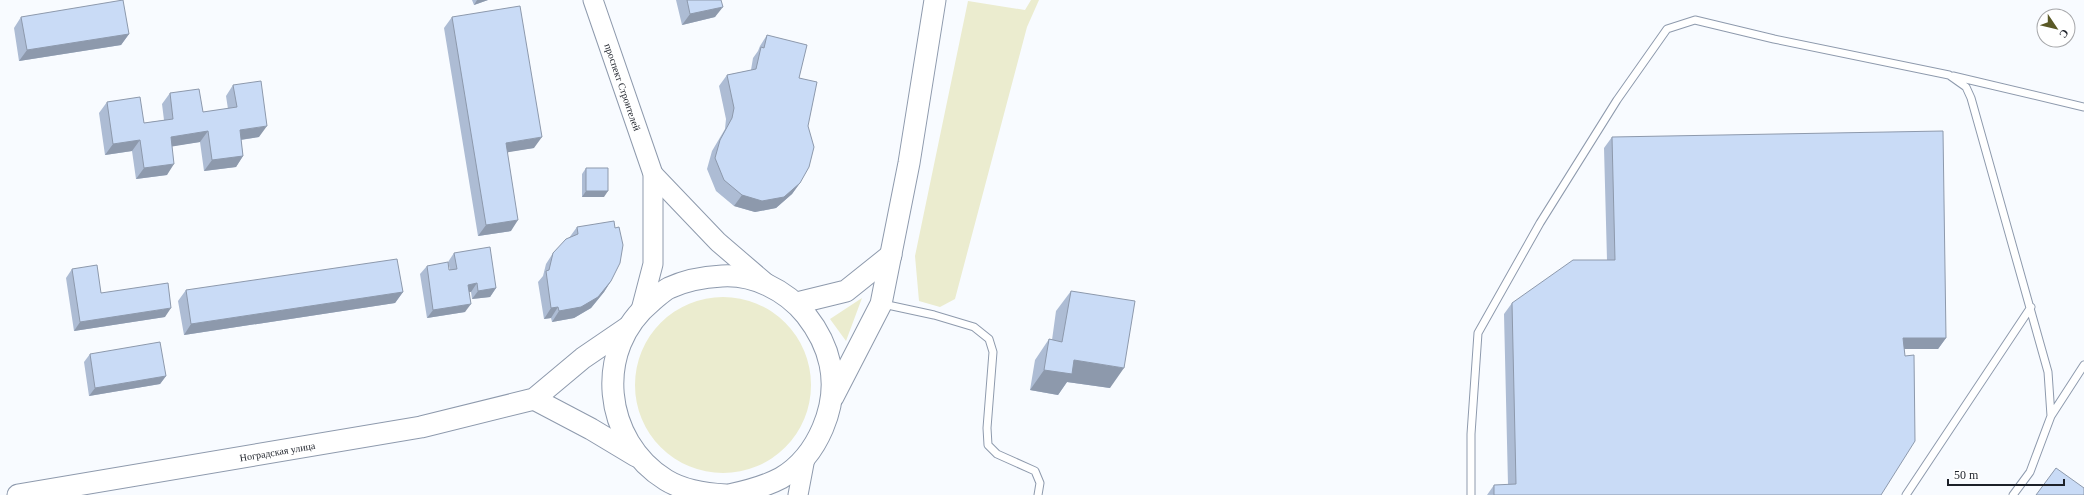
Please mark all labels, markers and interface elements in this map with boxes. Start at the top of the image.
north arrow [2036,8,2076,48]
text: С [2057,27,2071,40]
street label: проспект Строителей [602,42,643,133]
street label: Ноградская улица [239,440,317,464]
scale bar [1948,461,2064,487]
text: 50 m [1954,468,1979,482]

